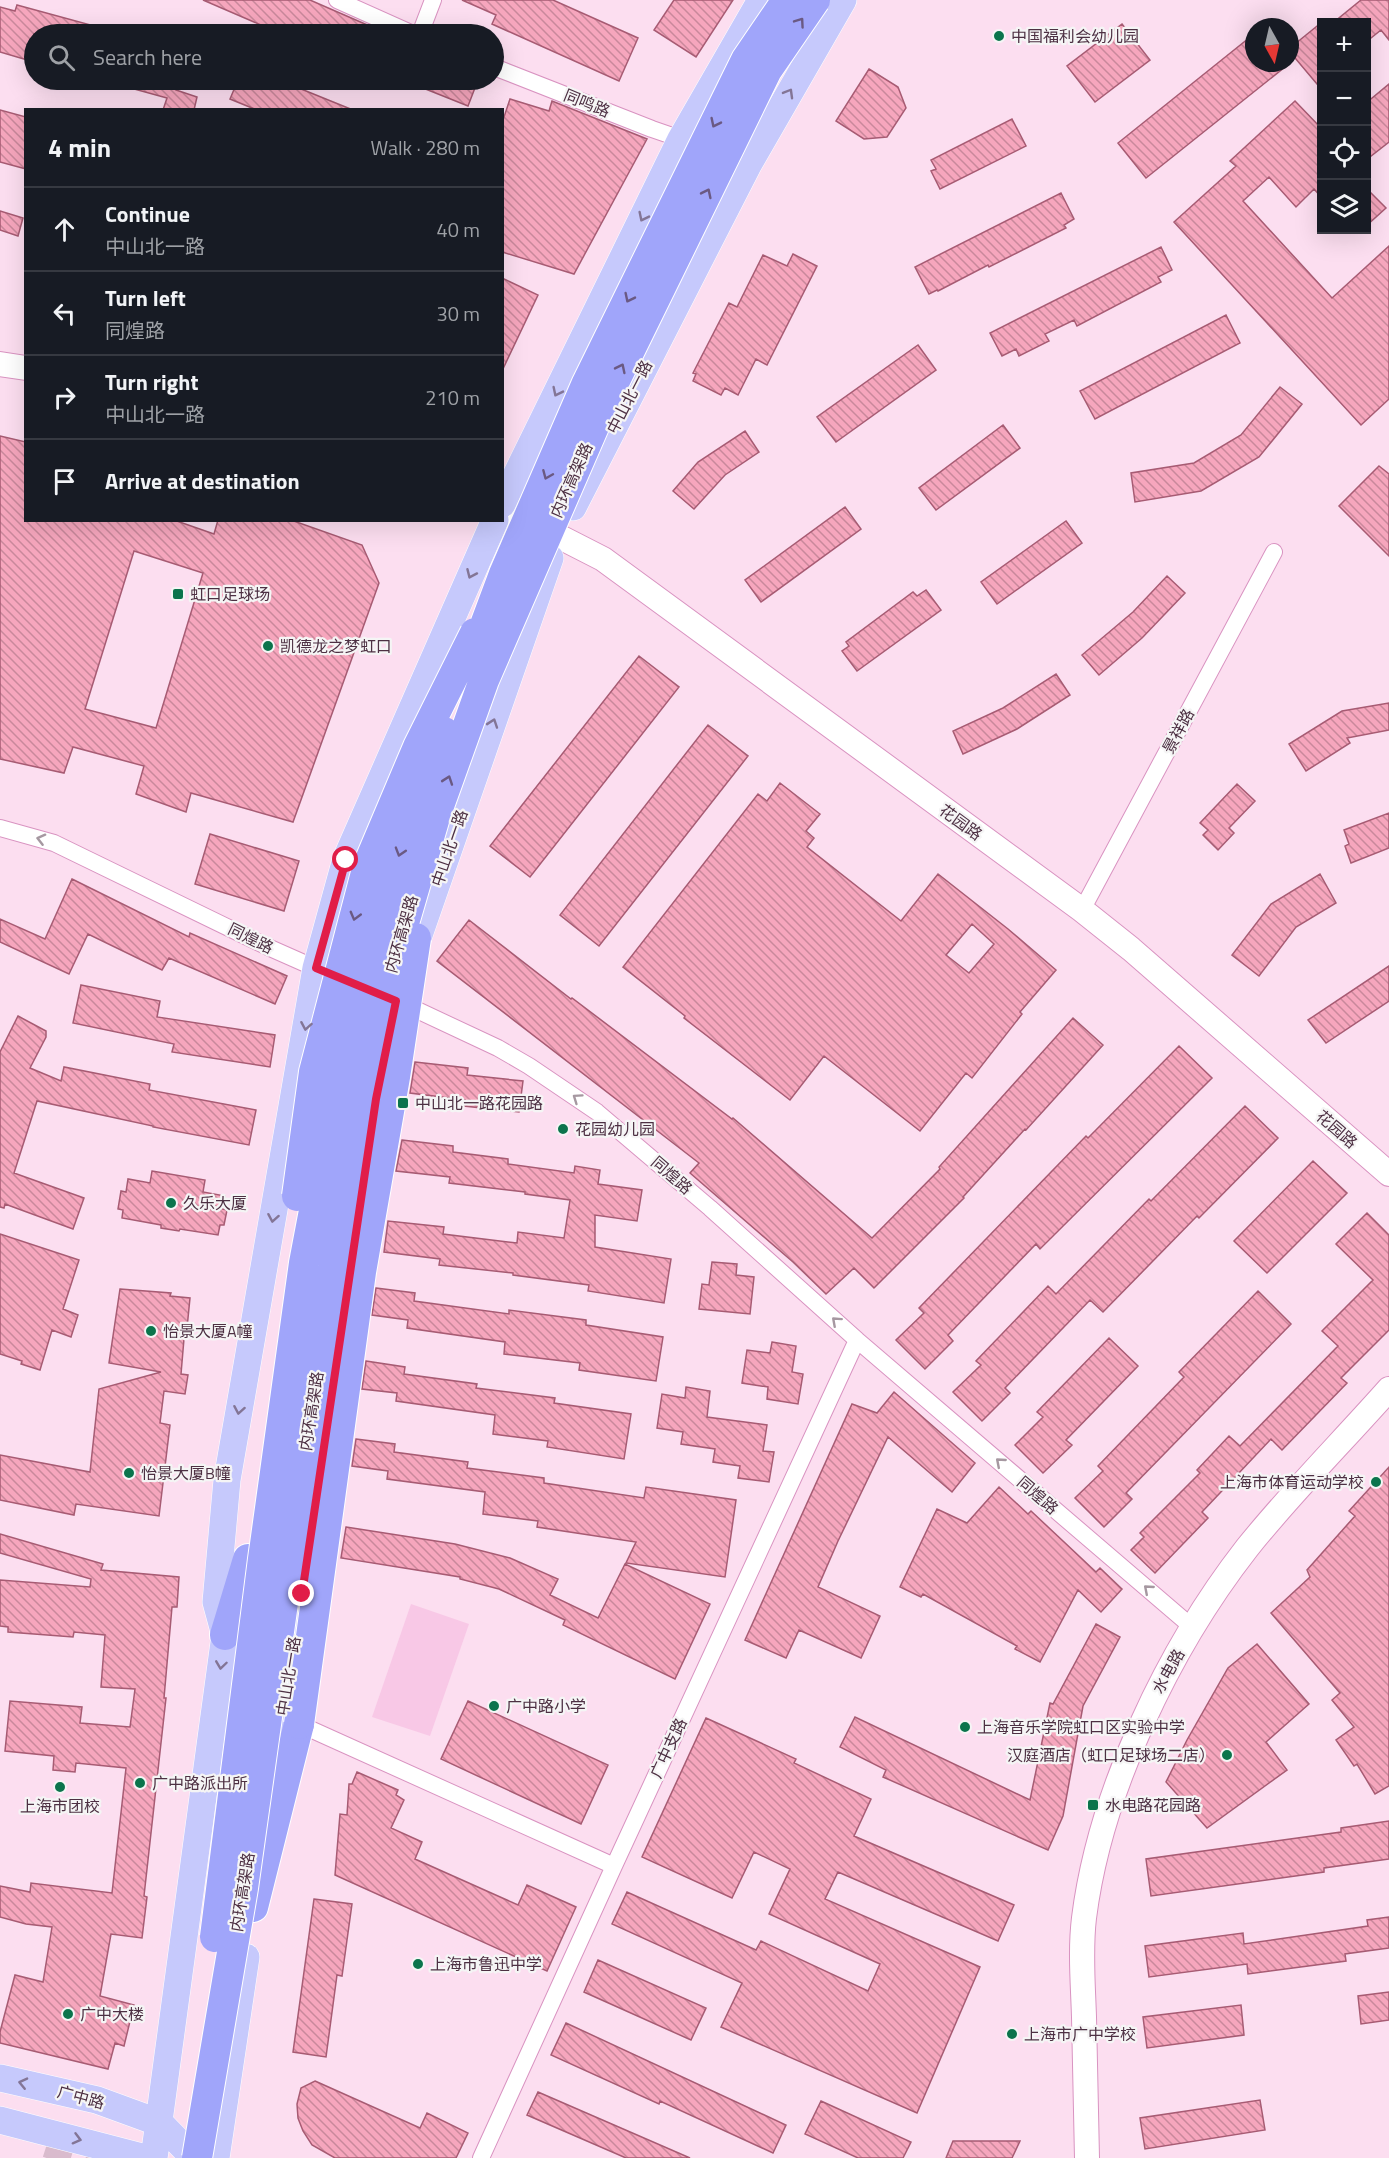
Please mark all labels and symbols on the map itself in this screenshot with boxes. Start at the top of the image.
one-way arrow [793,18,804,29]
north arrow [1245,18,1299,72]
place label: 中国福利会幼儿园 [1011,24,1139,48]
marker: 中国福利会幼儿园 [992,29,1006,43]
street label: 同鸣路 [560,83,614,123]
one-way arrow [782,89,794,99]
one-way arrow [711,116,722,127]
one-way arrow [699,189,711,200]
one-way arrow [638,211,650,222]
one-way arrow [625,291,636,302]
street label: 中山北一路 [600,356,658,438]
one-way arrow [614,364,626,375]
one-way arrow [553,386,564,397]
street label: 内环高架路 [544,439,598,521]
one-way arrow [543,468,555,479]
one-way arrow [467,568,479,579]
place label: 虹口足球场 [190,582,270,606]
marker: 虹口足球场 [171,587,185,601]
place label: 凯德龙之梦虹口 [280,634,392,658]
marker: 凯德龙之梦虹口 [261,639,275,653]
street label: 景祥路 [1156,704,1200,758]
one-way arrow [485,718,498,729]
one-way arrow [441,775,454,786]
street label: 花园路 [935,798,987,846]
street label: 中山北一路 [425,806,473,890]
one-way arrow [36,834,46,847]
route start [332,846,358,872]
one-way arrow [395,846,407,856]
street label: 内环高架路 [378,892,424,976]
one-way arrow [350,910,362,921]
street label: 同煌路 [224,917,278,959]
one-way arrow [300,1021,313,1031]
place label: 中山北一路花园路 [415,1091,543,1115]
one-way arrow [573,1094,584,1105]
marker: 中山北一路花园路 [396,1096,410,1110]
street label: 花园路 [1311,1104,1363,1154]
place label: 花园幼儿园 [575,1117,655,1141]
marker: 花园幼儿园 [556,1122,570,1136]
street label: 同煌路 [646,1150,698,1200]
place label: 久乐大厦 [183,1191,247,1215]
marker: 久乐大厦 [164,1196,178,1210]
one-way arrow [267,1213,279,1223]
one-way arrow [833,1317,843,1328]
place label: 怡景大厦A幢 [163,1319,253,1343]
marker: 怡景大厦A幢 [144,1324,158,1338]
street label: 内环高架路 [293,1370,329,1452]
one-way arrow [234,1406,246,1415]
one-way arrow [996,1458,1007,1469]
place label: 怡景大厦B幢 [141,1461,231,1485]
marker: 怡景大厦B幢 [122,1466,136,1480]
street label: 同煌路 [1012,1470,1064,1520]
place label: 上海市体育运动学校 [1220,1470,1364,1494]
marker: 上海市体育运动学校 [1369,1475,1383,1489]
route end [288,1580,314,1606]
one-way arrow [1144,1586,1155,1597]
street label: 中山北一路 [270,1635,306,1717]
street label: 水电路 [1146,1644,1190,1698]
one-way arrow [216,1661,228,1670]
place label: 广中路小学 [506,1694,586,1718]
marker: 广中路小学 [487,1699,501,1713]
street label: 广中支路 [644,1714,692,1782]
place label: 上海音乐学院虹口区实验中学 [977,1715,1185,1739]
marker: 上海音乐学院虹口区实验中学 [958,1720,972,1734]
place label: 汉庭酒店（虹口足球场二店） [1007,1743,1215,1767]
marker: 汉庭酒店（虹口足球场二店） [1220,1748,1234,1762]
place label: 广中路派出所 [152,1771,248,1795]
marker: 广中路派出所 [133,1776,147,1790]
marker: 上海市团校 [53,1780,67,1794]
place label: 水电路花园路 [1105,1793,1201,1817]
place label: 上海市团校 [20,1794,100,1818]
marker: 水电路花园路 [1086,1798,1100,1812]
street label: 内环高架路 [224,1851,260,1933]
place label: 上海市鲁迅中学 [430,1952,542,1976]
marker: 上海市鲁迅中学 [411,1957,425,1971]
place label: 广中大楼 [80,2002,144,2026]
marker: 广中大楼 [61,2007,75,2021]
place label: 上海市广中学校 [1024,2022,1136,2046]
marker: 上海市广中学校 [1005,2027,1019,2041]
one-way arrow [18,2077,28,2090]
street label: 广中路 [55,2079,107,2115]
one-way arrow [71,2132,82,2144]

